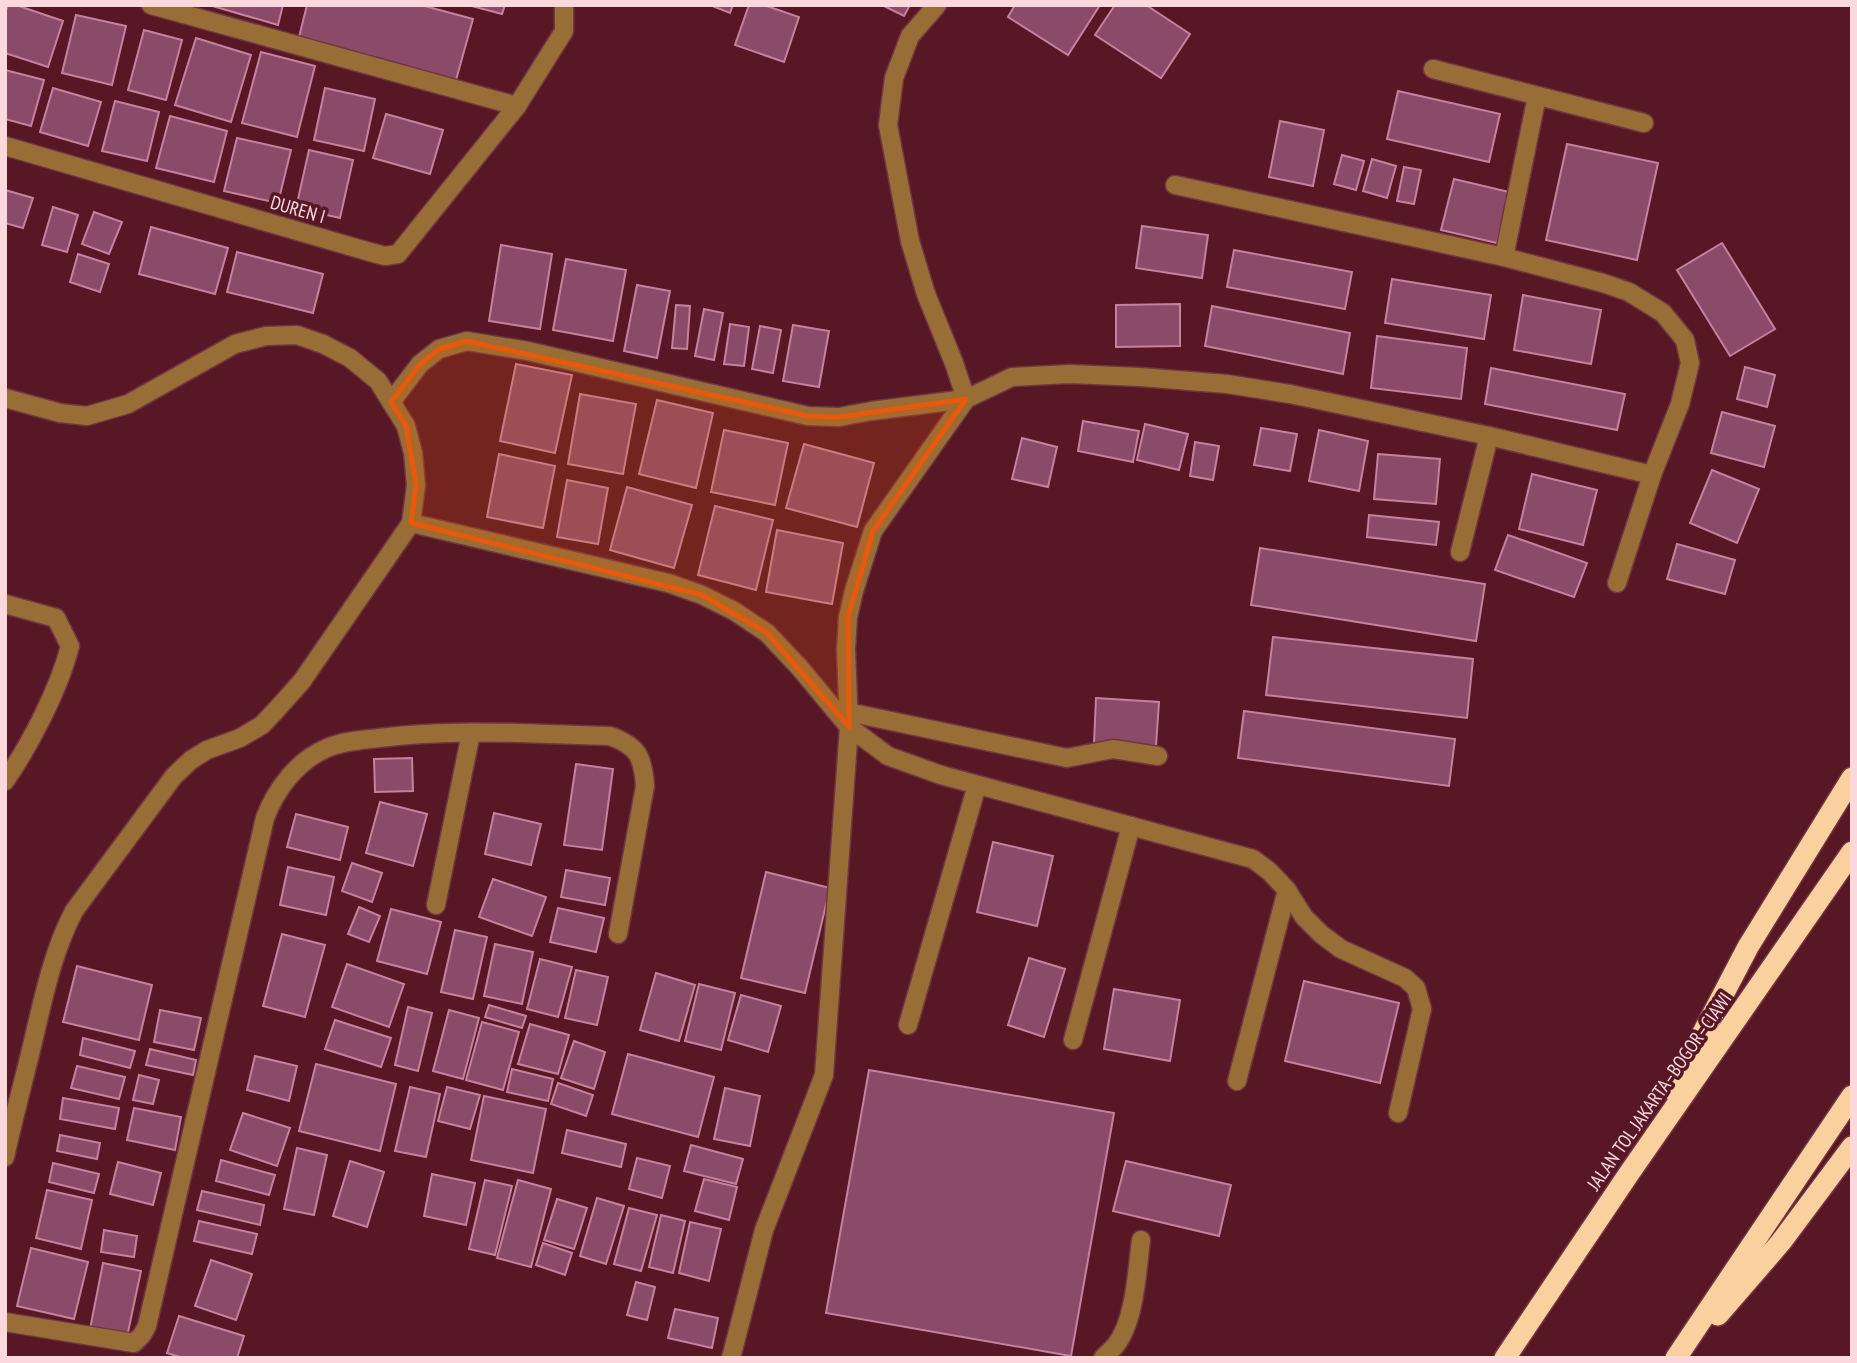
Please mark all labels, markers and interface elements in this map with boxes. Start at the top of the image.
street label: DUREN I [268,190,328,228]
street label: JALAN TOL JAKARTA–BOGOR–CIAWI [1581,987,1736,1195]

